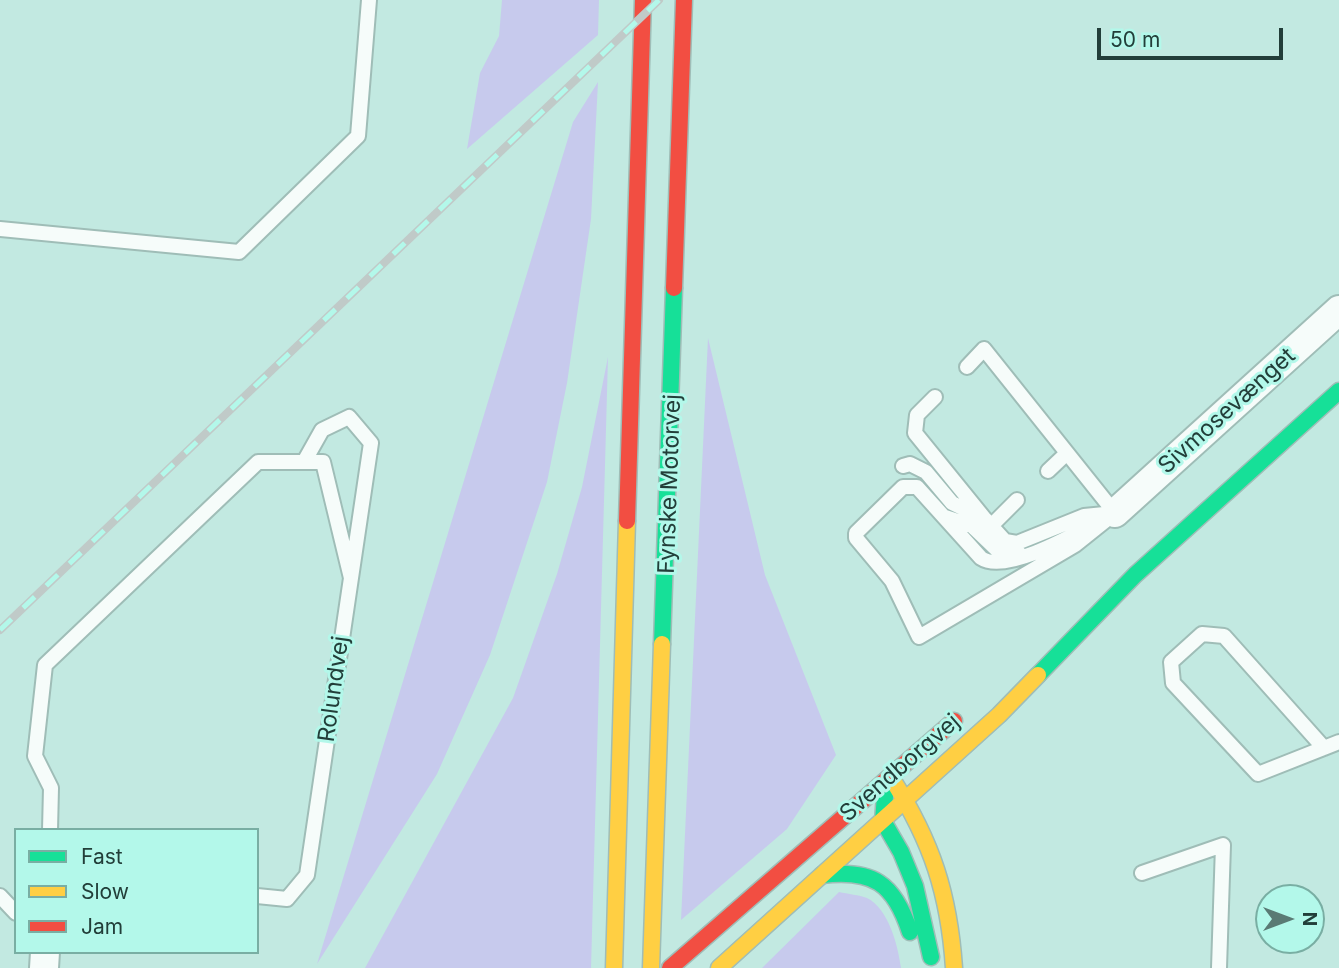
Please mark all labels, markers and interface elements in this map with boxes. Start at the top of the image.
scale bar [1101,14,1286,58]
text: 50 m [1110,27,1160,52]
street label: Sivmosevænget [1153,342,1301,480]
street label: Fynske Motorvej [653,394,687,574]
street label: Rolundvej [313,634,355,744]
street label: Svendborgvej [834,708,966,828]
legend [14,828,259,954]
text: Fast [81,844,123,869]
text: Slow [81,879,129,904]
north arrow [1255,884,1325,954]
text: N [1298,912,1321,926]
text: Jam [81,914,123,939]

